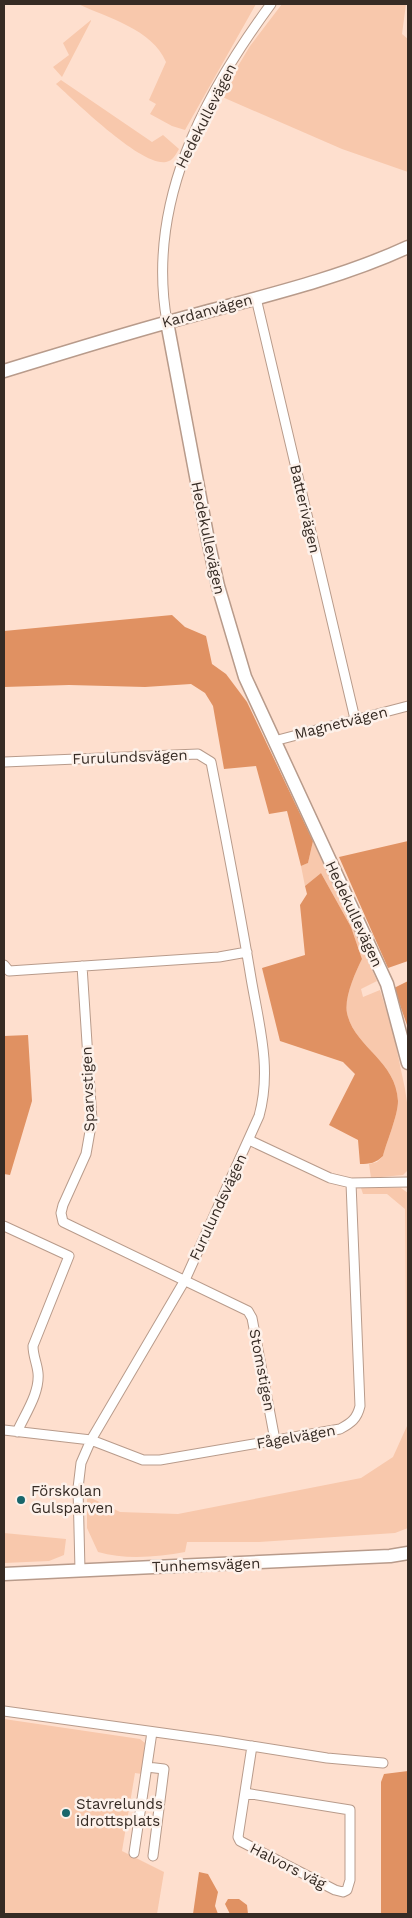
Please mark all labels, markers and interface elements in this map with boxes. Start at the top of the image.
street label: Hedekullevägen [172,61,240,171]
street label: Kardanvägen [160,290,254,332]
street label: Batterivägen [286,463,324,555]
street label: Hedekullevägen [187,480,229,596]
street label: Magnetvägen [293,703,389,743]
street label: Furulundsvägen [72,746,188,768]
street label: Hedekullevägen [322,858,386,970]
street label: Sparvstigen [78,1046,98,1132]
street label: Furulundsvägen [185,1151,251,1263]
street label: Stomstigen [245,1327,279,1413]
street label: Fågelvägen [255,1421,337,1453]
place label: Förskolan Gulsparven [31,1482,113,1517]
marker: Förskolan Gulsparven [15,1494,27,1506]
street label: Tunhemsvägen [151,1554,261,1576]
place label: Stavrelunds idrottsplats [76,1795,163,1830]
marker: Stavrelunds idrottsplats [60,1807,72,1819]
street label: Halvors väg [247,1839,329,1893]

